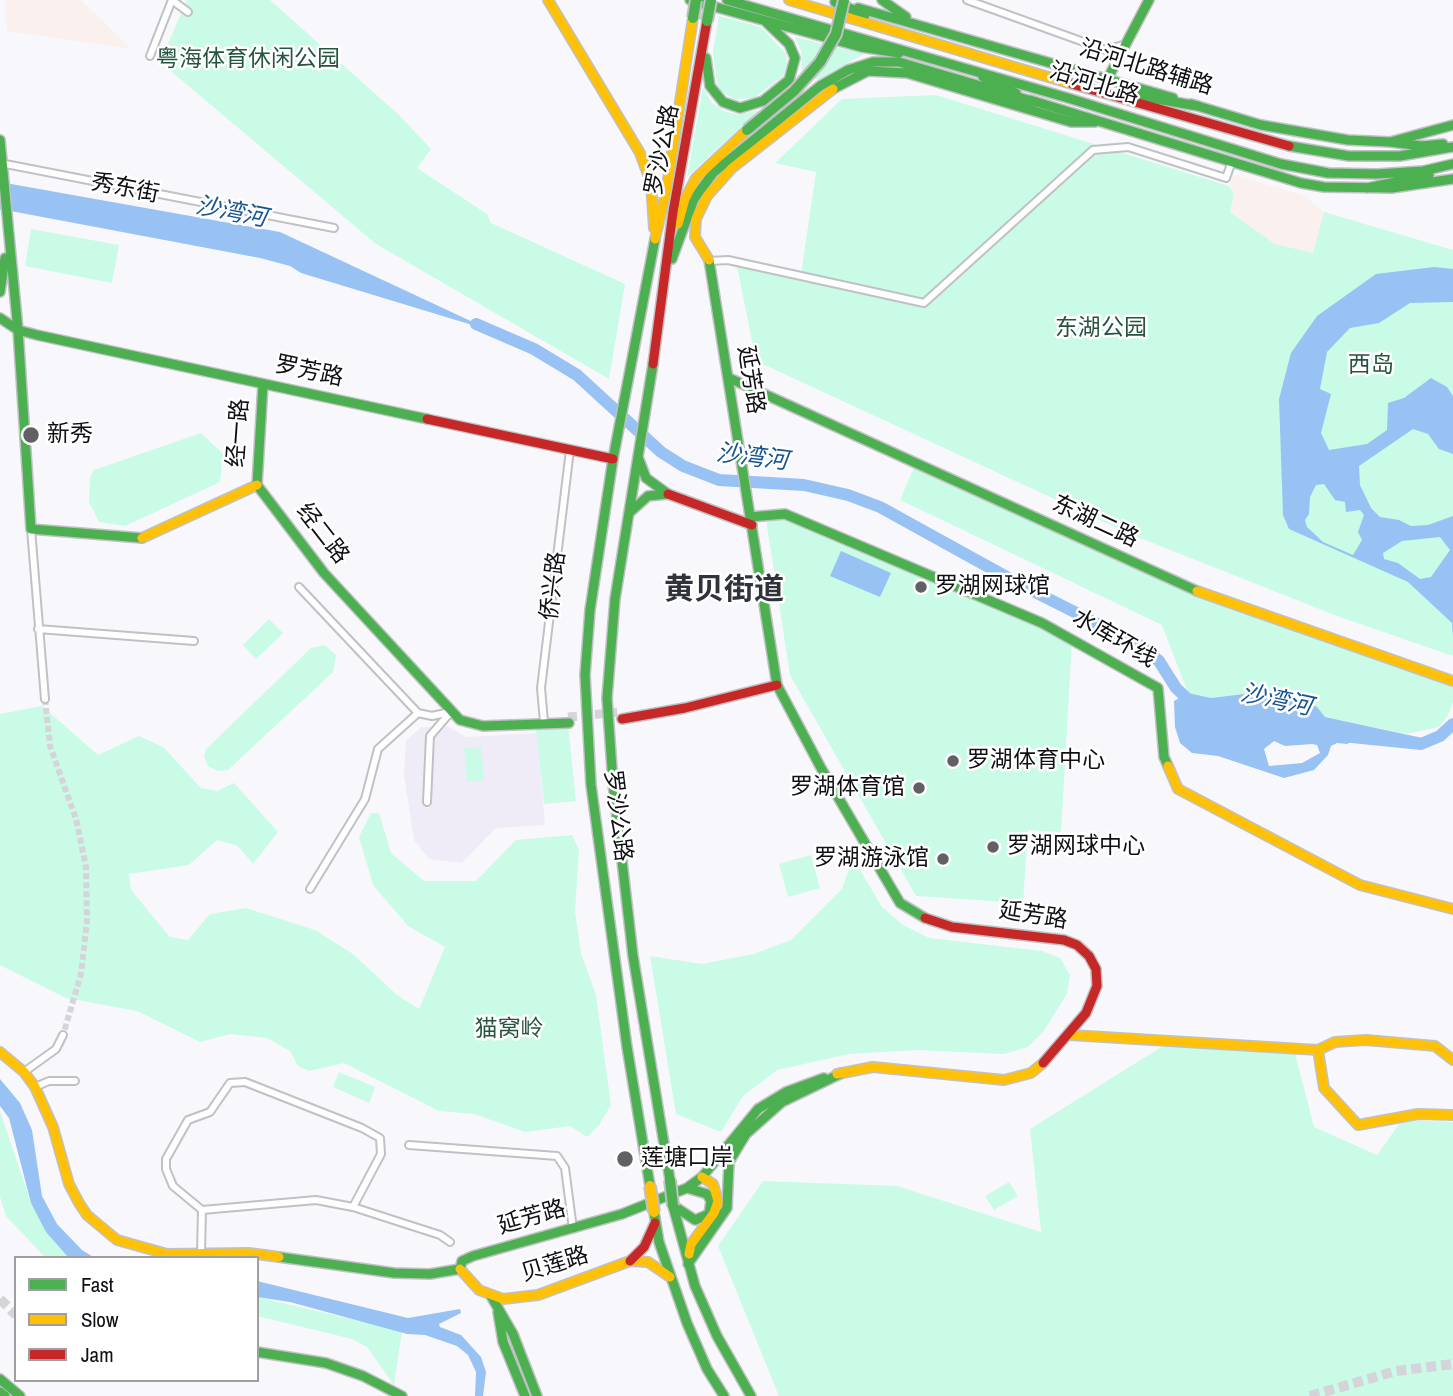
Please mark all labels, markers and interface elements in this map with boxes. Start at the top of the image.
street label: 沿河北路辅路 [1076,35,1216,101]
park label: 粤海体育休闲公园 [156,46,340,74]
street label: 沿河北路 [1046,57,1142,111]
street label: 罗沙公路 [641,102,685,198]
street label: 秀东街 [89,169,161,209]
water label: 沙湾河 [193,192,269,234]
park label: 东湖公园 [1055,315,1147,343]
street label: 延芳路 [731,344,769,416]
street label: 罗芳路 [272,351,346,393]
park label: 西岛 [1348,352,1394,380]
street label: 经一路 [223,398,255,468]
place label: 新秀 [47,421,93,449]
marker: 新秀 [21,425,41,445]
water label: 沙湾河 [715,439,789,477]
street label: 东湖二路 [1047,490,1143,554]
street label: 经二路 [290,498,354,570]
street label: 侨兴路 [536,550,572,622]
district label: 黄贝街道 [664,573,784,609]
place label: 罗湖网球馆 [935,573,1050,601]
marker: 罗湖网球馆 [913,579,929,595]
street label: 水库环线 [1067,604,1161,674]
water label: 沙湾河 [1238,679,1314,723]
place label: 罗湖体育中心 [967,747,1105,775]
marker: 罗湖体育中心 [945,753,961,769]
street label: 罗沙公路 [598,769,636,863]
place label: 罗湖体育馆 [790,774,905,802]
marker: 罗湖体育馆 [911,780,927,796]
place label: 罗湖网球中心 [1007,833,1145,861]
marker: 罗湖网球中心 [985,839,1001,855]
place label: 罗湖游泳馆 [814,845,929,873]
marker: 罗湖游泳馆 [935,851,951,867]
street label: 延芳路 [997,897,1069,935]
park label: 猫窝岭 [475,1016,543,1044]
place label: 莲塘口岸 [641,1145,733,1173]
marker: 莲塘口岸 [615,1149,635,1169]
street label: 延芳路 [495,1195,569,1241]
street label: 贝莲路 [518,1242,592,1288]
legend [14,1256,259,1382]
text: Fast [81,1270,114,1299]
text: Slow [81,1305,118,1334]
text: Jam [81,1340,114,1369]

